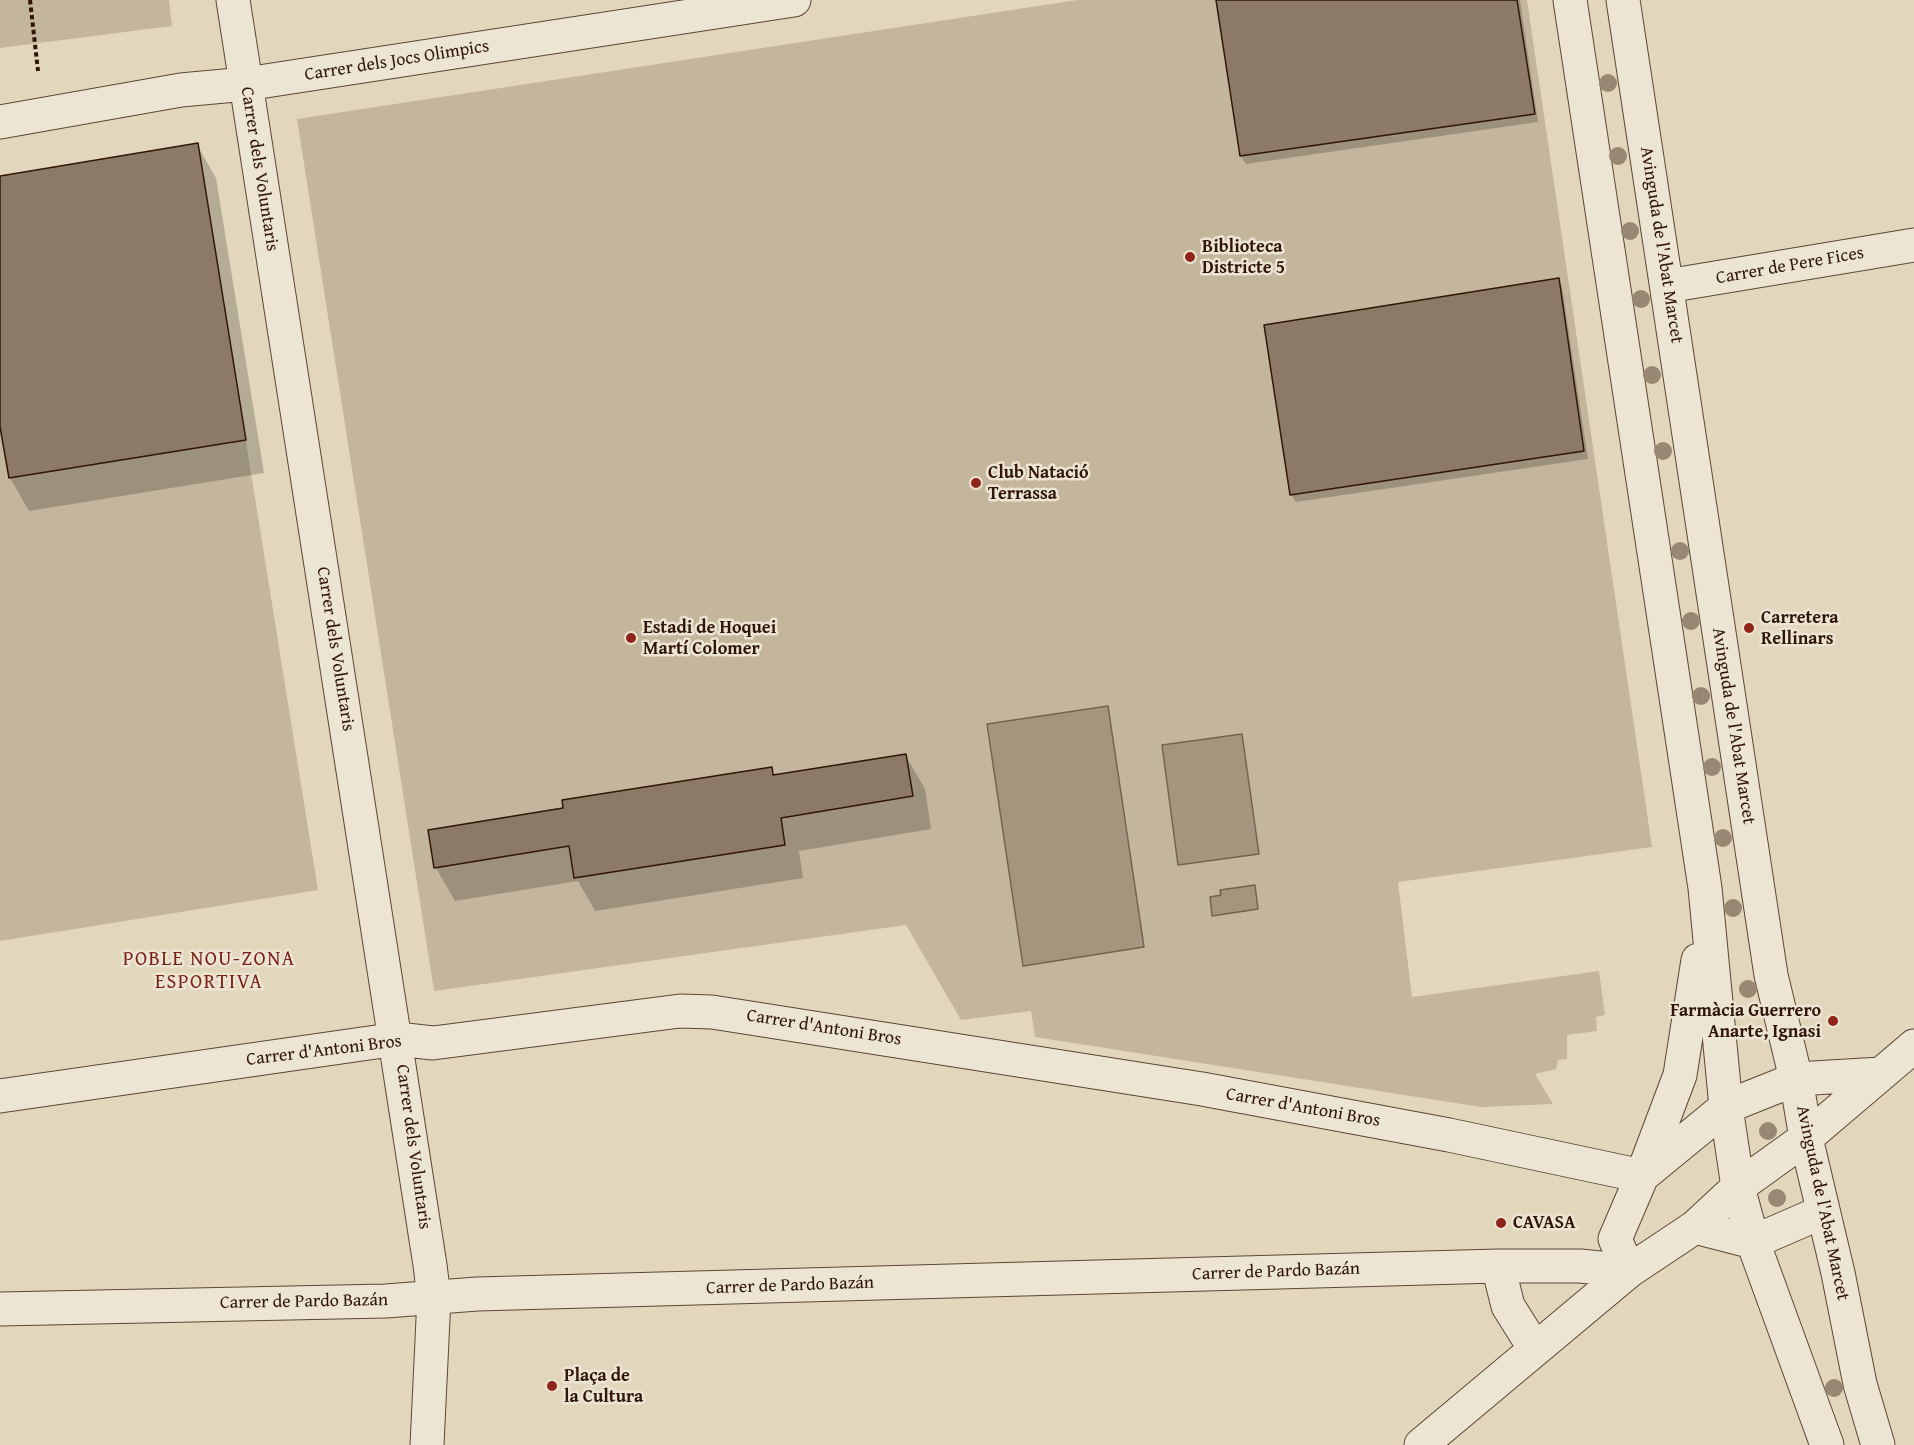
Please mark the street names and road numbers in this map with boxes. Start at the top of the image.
street label: Carrer dels Jocs Olimpics [303,36,491,86]
street label: Carrer dels Voluntaris [235,85,283,253]
street label: Avinguda de l'Abat Marcet [1635,145,1687,345]
street label: Carrer de Pere Fices [1714,242,1866,290]
street label: Carrer dels Voluntaris [311,565,359,733]
street label: Avinguda de l'Abat Marcet [1707,626,1759,826]
street label: Carrer d'Antoni Bros [745,1005,903,1051]
street label: Carrer d'Antoni Bros [245,1031,403,1071]
street label: Carrer dels Voluntaris [391,1063,435,1231]
street label: Carrer d'Antoni Bros [1224,1084,1382,1132]
street label: Avinguda de l'Abat Marcet [1791,1103,1853,1303]
street label: Carrer de Pardo Bazán [1192,1258,1360,1286]
street label: Carrer de Pardo Bazán [706,1272,874,1300]
street label: Carrer de Pardo Bazán [220,1290,388,1314]

